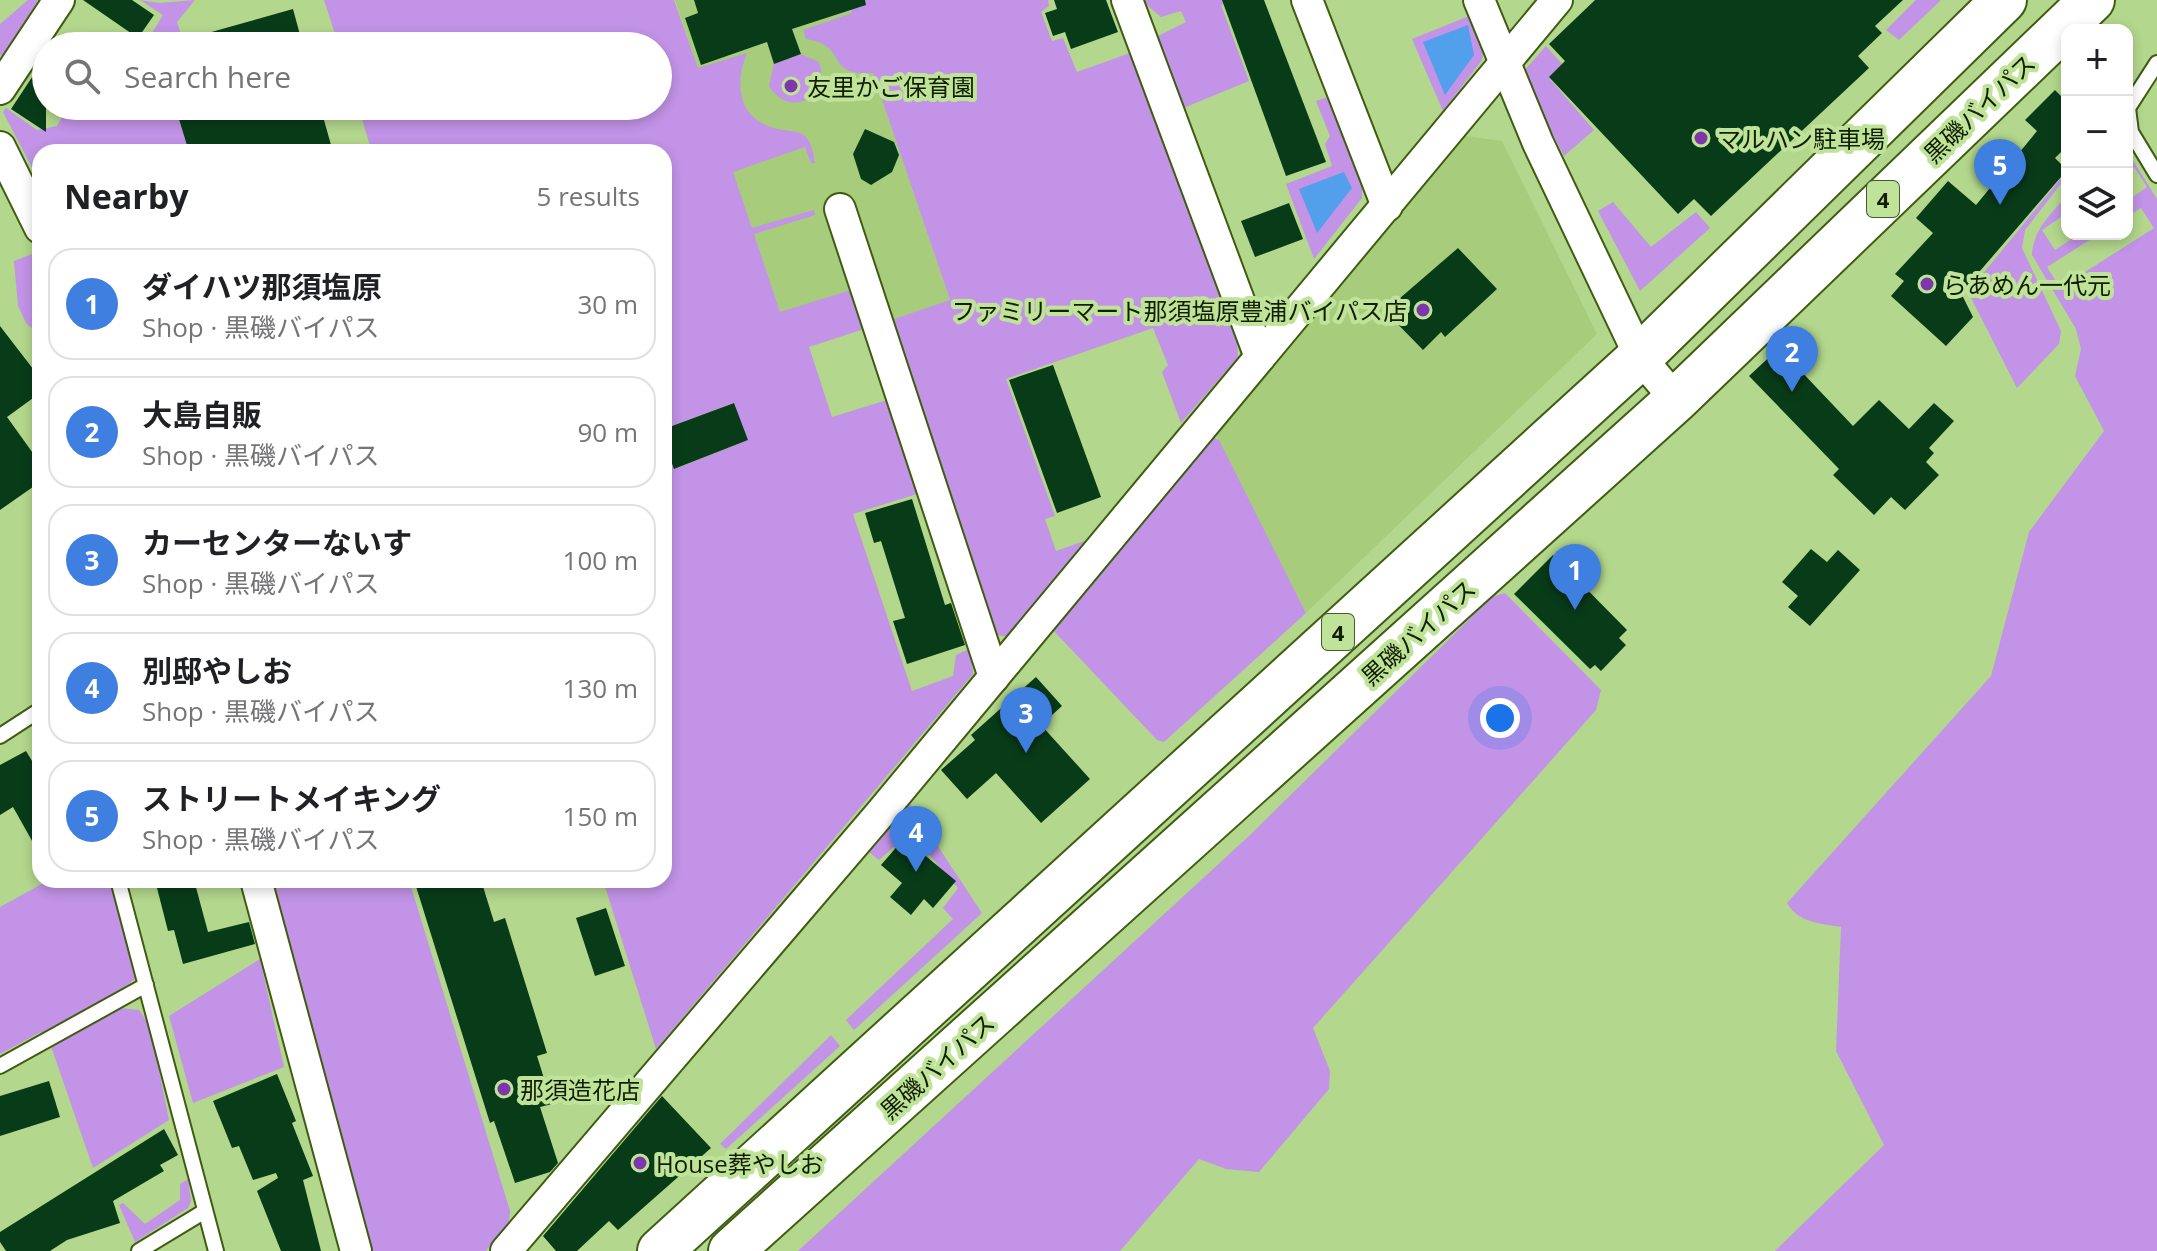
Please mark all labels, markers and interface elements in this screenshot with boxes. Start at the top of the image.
map controls [2061,24,2133,240]
button: + [2061,24,2133,96]
search box [32,32,672,120]
street label: 黒磯バイパス [1916,46,2042,170]
icon: search [60,54,104,98]
text: Search here [124,56,291,97]
place label: 友里かご保育園 [807,70,975,103]
marker: 友里かご保育園 [782,77,800,95]
button: − [2061,96,2133,168]
place label: マルハン駐車場 [1717,122,1885,155]
marker: マルハン駐車場 [1692,129,1710,147]
pin: 5 [1974,139,2026,205]
button: layers [2061,168,2133,240]
text: Nearby [64,173,189,219]
text: 5 results [537,178,640,214]
road number: 4 [1867,181,1899,217]
text: ダイハツ那須塩原 [142,266,381,307]
place label: らあめん一代元 [1943,268,2111,301]
marker: らあめん一代元 [1918,275,1936,293]
text: 1 [85,286,99,322]
text: 30 m [577,286,638,322]
place label: ファミリーマート那須塩原豊浦バイパス店 [951,294,1407,327]
marker: ファミリーマート那須塩原豊浦バイパス店 [1414,301,1432,319]
text: Shop · 黒磯バイパス [142,309,380,345]
pin: 2 [1766,326,1818,392]
text: 大島自販 [142,394,262,435]
text: 2 [85,414,99,450]
text: 90 m [577,414,638,450]
text: Shop · 黒磯バイパス [142,437,380,473]
text: カーセンターないす [142,522,412,563]
text: 3 [85,542,99,578]
text: 100 m [563,542,638,578]
pin: 1 [1549,544,1601,610]
text: Shop · 黒磯バイパス [142,565,380,601]
street label: 黒磯バイパス [1354,572,1482,692]
road number: 4 [1322,614,1354,650]
text: 別邸やしお [142,650,292,691]
text: 4 [85,670,99,706]
text: 130 m [563,670,638,706]
pin: 3 [1000,687,1052,753]
text: Shop · 黒磯バイパス [142,693,380,729]
your location [1480,698,1520,738]
text: ストリートメイキング [142,778,441,819]
text: 5 [85,798,99,834]
text: 150 m [563,798,638,834]
pin: 4 [890,806,942,872]
text: Shop · 黒磯バイパス [142,821,380,857]
street label: 黒磯バイパス [873,1006,1001,1126]
place label: 那須造花店 [520,1073,640,1106]
marker: 那須造花店 [495,1080,513,1098]
place label: House葬やしお [656,1147,824,1180]
marker: House葬やしお [631,1154,649,1172]

